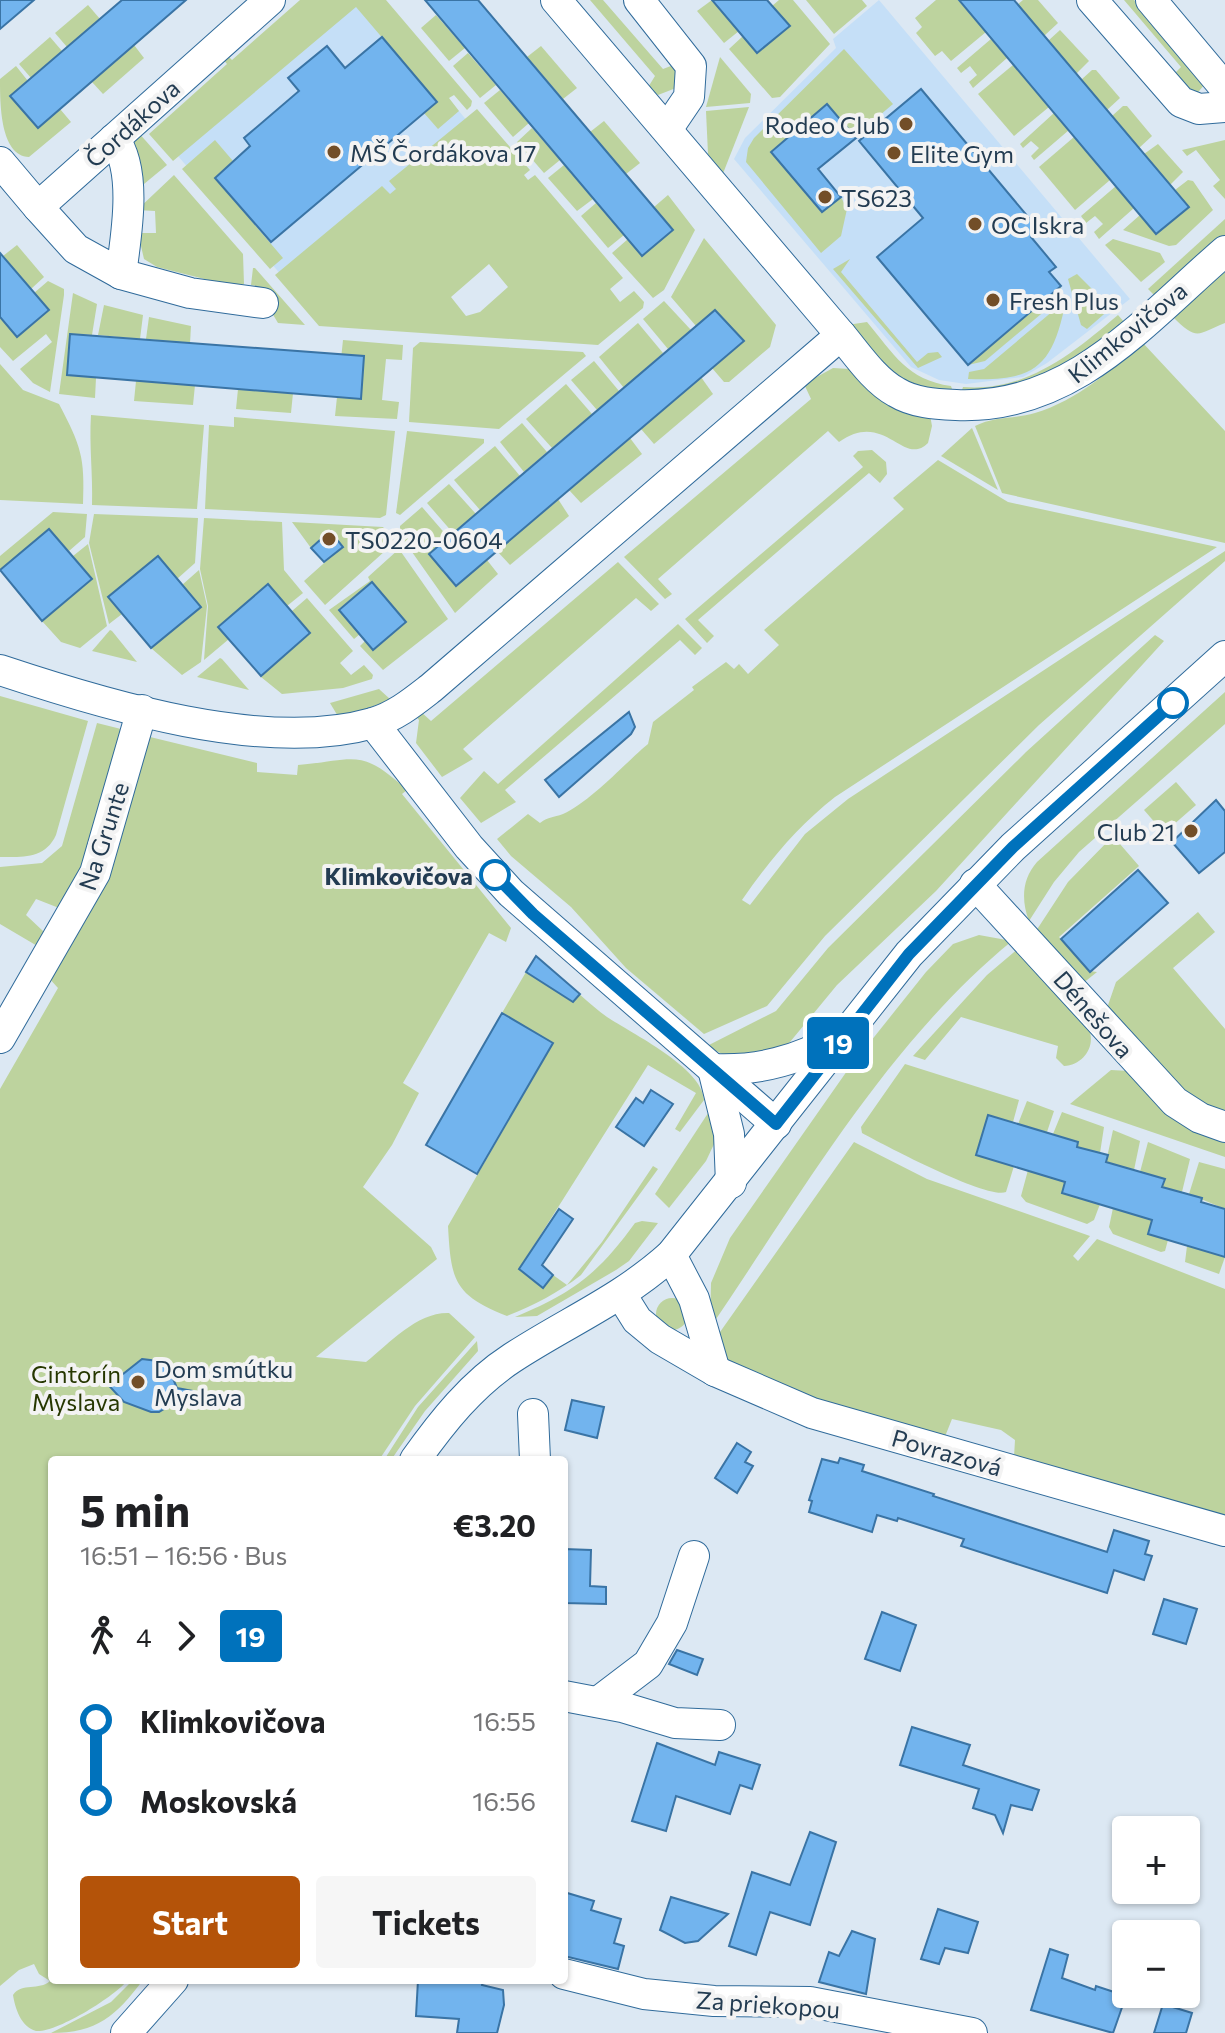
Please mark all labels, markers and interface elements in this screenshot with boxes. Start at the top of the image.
street label: Čordákova [79,73,185,173]
place label: Rodeo Club [765,110,890,139]
marker: Rodeo Club [897,115,915,133]
place label: MŠ Čordákova 17 [350,138,536,167]
place label: Elite Gym [910,139,1014,168]
marker: MŠ Čordákova 17 [325,143,343,161]
marker: Elite Gym [885,144,903,162]
place label: TS623 [841,183,912,212]
marker: TS623 [816,188,834,206]
place label: OC Iskra [991,210,1084,239]
marker: OC Iskra [966,215,984,233]
street label: Klimkovičova [1062,275,1192,389]
place label: Fresh Plus [1009,286,1119,315]
marker: Fresh Plus [984,291,1002,309]
place label: TS0220-0604 [345,525,503,554]
marker: TS0220-0604 [320,530,338,548]
unlabelled marker [1158,688,1188,718]
street label: Na Grunte [72,778,134,894]
place label: Club 21 [1097,817,1175,846]
marker: Club 21 [1182,822,1200,840]
marker: Klimkovičova [480,860,510,890]
place label: Klimkovičova [324,861,473,890]
street label: Dénešova [1048,964,1140,1064]
line badge: 19 [802,1017,874,1069]
text: 19 [823,1026,853,1060]
place label: Dom smútku Myslava [154,1354,293,1411]
park label: Cintorín Myslava [31,1359,121,1416]
marker: Dom smútku Myslava [129,1373,147,1391]
street label: Povrazová [889,1422,1005,1482]
text: 5 min [80,1482,190,1536]
text: €3.20 [453,1506,536,1543]
text: 16:51 – 16:56 · Bus [80,1539,287,1570]
icon: walk [80,1614,124,1658]
icon: forward [164,1614,208,1658]
text: 19 [236,1619,266,1653]
text: 4 [136,1621,152,1652]
text: Klimkovičova [140,1702,326,1739]
text: 16:55 [473,1705,536,1736]
text: Moskovská [140,1782,297,1819]
text: 16:56 [472,1785,536,1816]
map controls [1112,1816,1200,2008]
button: + [1112,1816,1200,1904]
button: Start [80,1876,300,1968]
button: Tickets [316,1876,536,1968]
button: − [1112,1920,1200,2008]
street label: Za priekopou [695,1984,841,2024]

